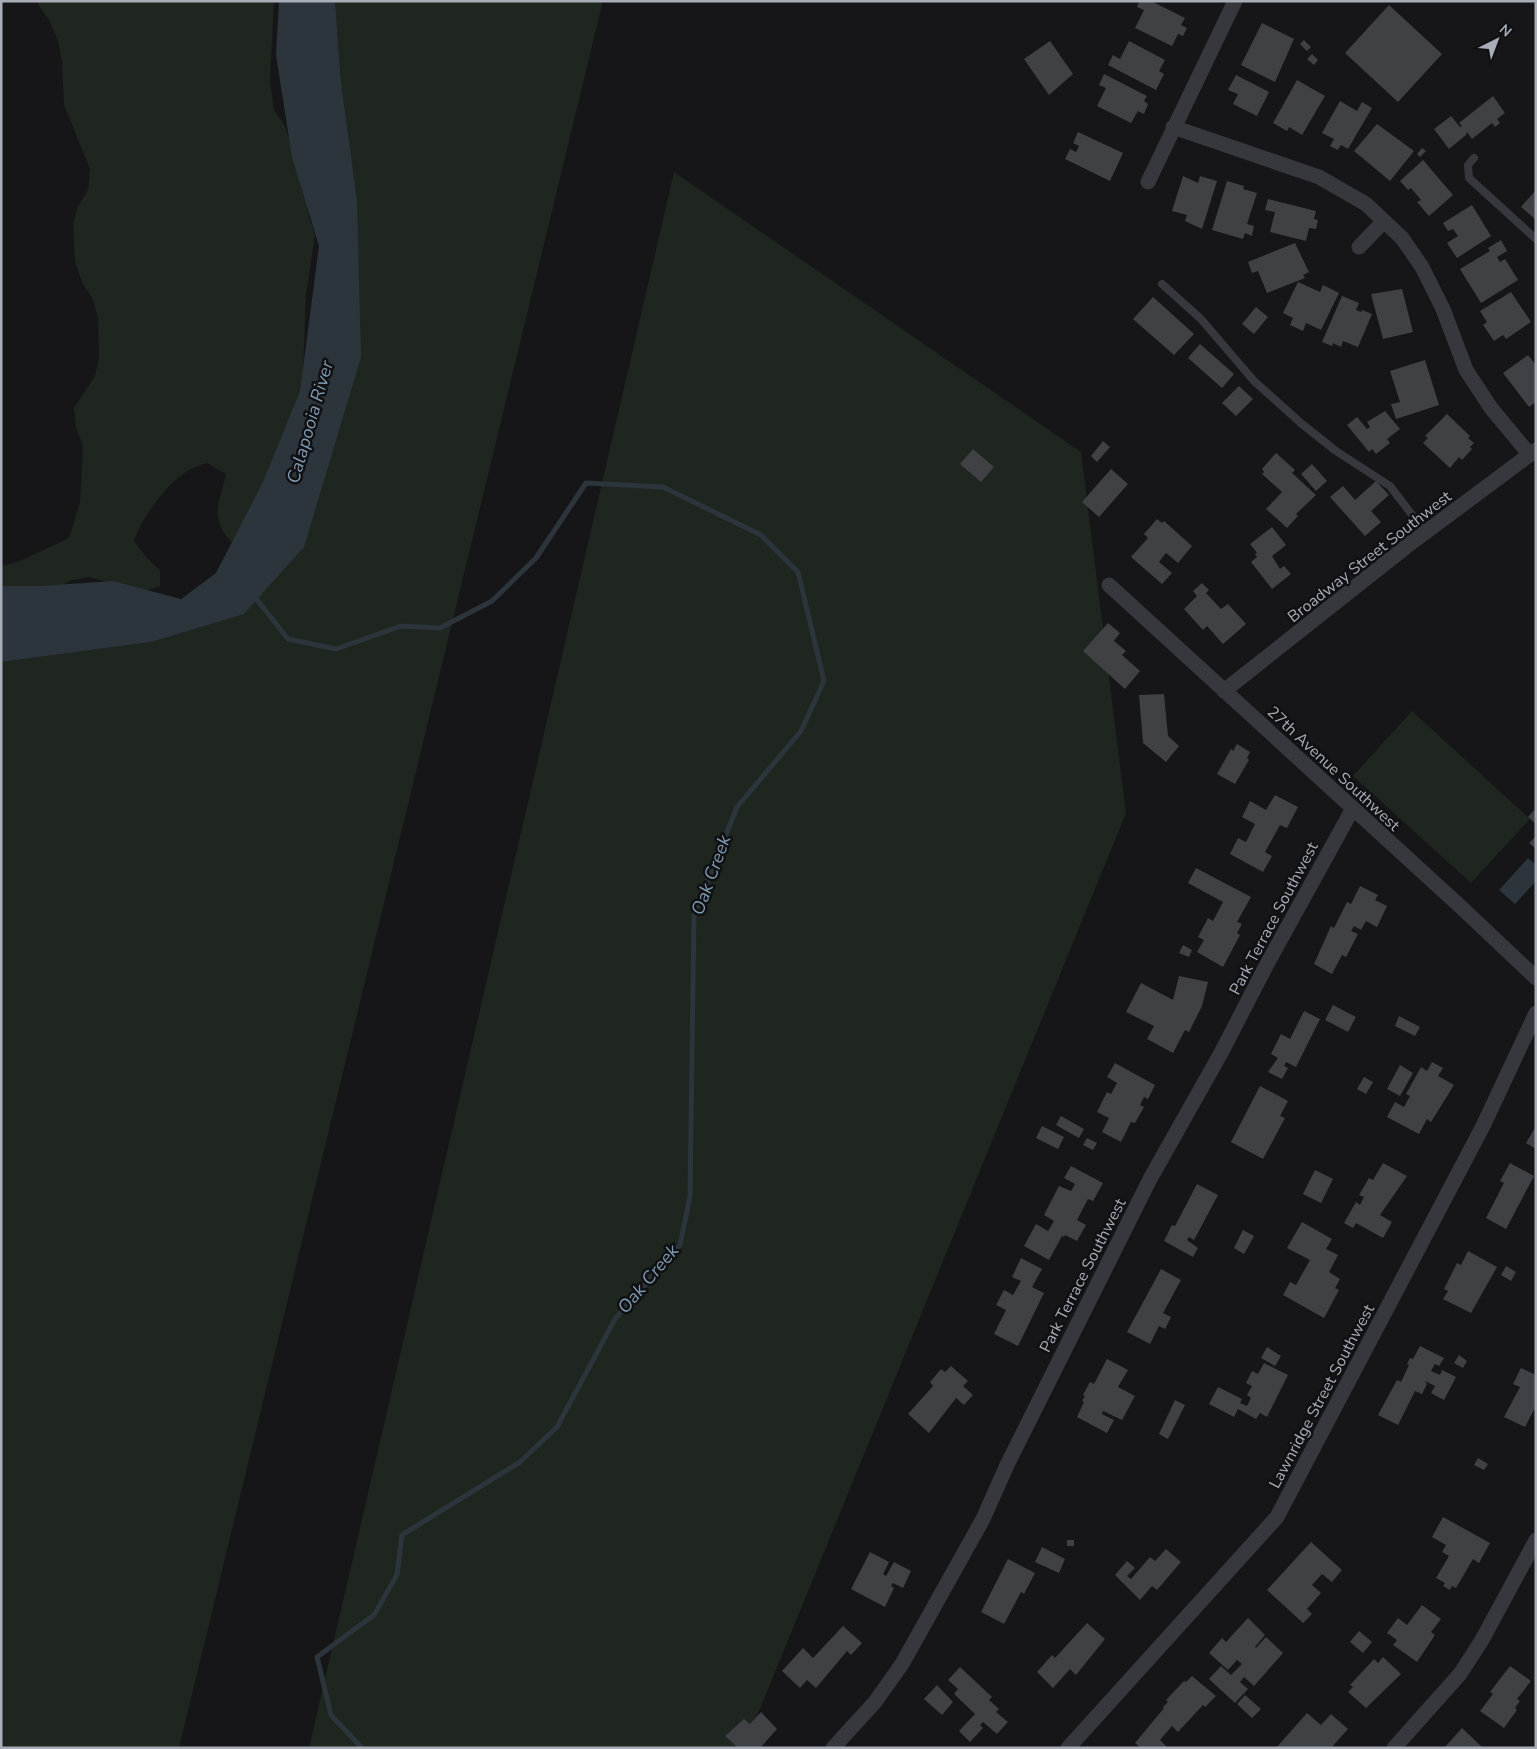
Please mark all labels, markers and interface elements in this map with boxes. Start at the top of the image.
north arrow [1472,15,1522,65]
text: N [1495,20,1516,41]
water label: Calapooia River [281,357,339,486]
street label: Broadway Street Southwest [1283,486,1456,628]
street label: 27th Avenue Southwest [1262,701,1405,836]
water label: Oak Creek [685,831,737,918]
street label: Park Terrace Southwest [1224,838,1324,999]
street label: Park Terrace Southwest [1034,1194,1131,1356]
water label: Oak Creek [612,1239,685,1319]
street label: Lawnridge Street Southwest [1264,1300,1380,1492]

